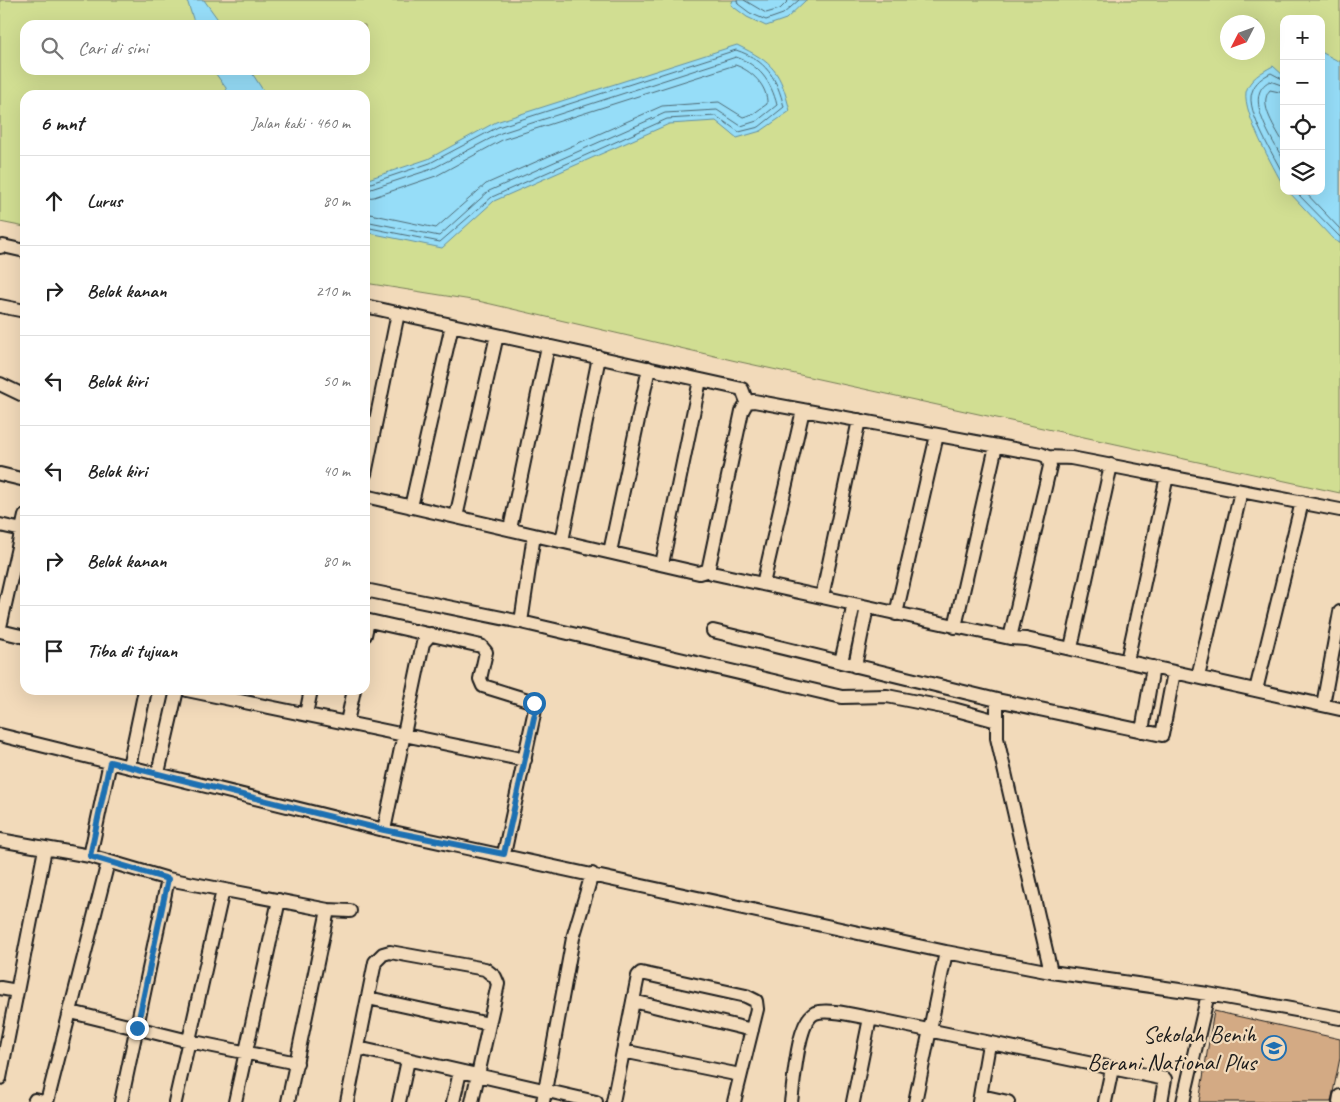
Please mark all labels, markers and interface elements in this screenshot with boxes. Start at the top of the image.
north arrow [1220,15,1265,60]
map controls [1280,15,1325,195]
button: + [1280,15,1325,60]
search box [20,20,370,75]
icon: search [38,34,66,62]
text: Cari di sini [78,36,148,60]
button: − [1280,60,1325,105]
button: locate [1280,105,1325,150]
text: 6 mnt [40,110,84,136]
text: Jalan kaki · 460 m [252,113,350,133]
button: layers [1280,150,1325,195]
icon: ahead [40,187,68,215]
text: Lurus [87,189,122,213]
text: 80 m [323,191,350,211]
icon: right [40,277,68,305]
text: Belok kanan [87,279,166,303]
text: 210 m [316,281,350,301]
icon: left [40,367,68,395]
text: Belok kiri [87,369,147,393]
text: 50 m [323,371,350,391]
icon: left [40,457,68,485]
text: Belok kiri [87,459,147,483]
text: 40 m [323,461,350,481]
icon: right [40,547,68,575]
text: Belok kanan [87,549,166,573]
text: 80 m [323,551,350,571]
icon: arrive [40,637,68,665]
text: Tiba di tujuan [87,639,177,663]
route start [523,692,546,715]
route end [126,1017,149,1040]
place label: Sekolah Benih Berani National Plus [1087,1019,1259,1077]
school or university icon: Sekolah Benih Berani National Plus [1261,1035,1287,1061]

